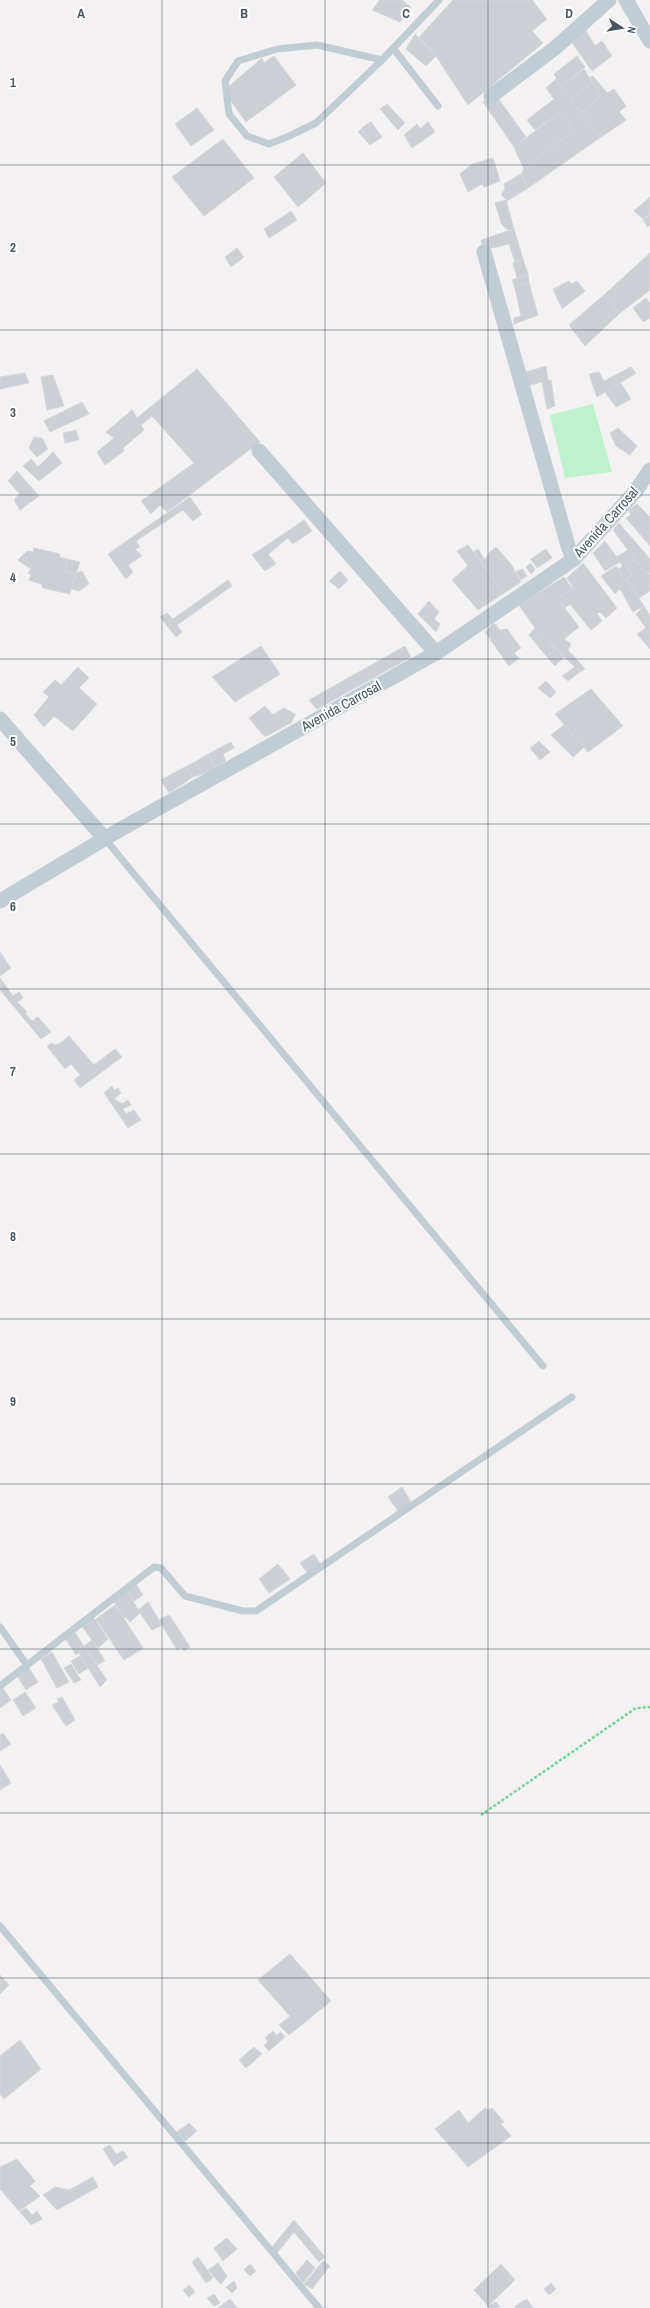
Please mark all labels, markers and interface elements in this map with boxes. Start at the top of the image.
text: A [77,5,85,22]
text: B [240,5,248,22]
text: C [402,5,410,22]
text: D [565,5,573,22]
north arrow [602,8,642,48]
text: N [624,25,639,35]
text: 1 [10,74,16,91]
text: 2 [10,239,16,256]
text: 3 [10,404,16,421]
street label: Avenida Carrosal [569,483,642,562]
text: 4 [10,569,16,586]
street label: Avenida Carrosal [297,677,384,736]
text: 5 [10,733,16,750]
text: 6 [10,898,16,915]
text: 7 [10,1063,16,1080]
text: 8 [10,1228,16,1245]
text: 9 [10,1393,16,1410]

